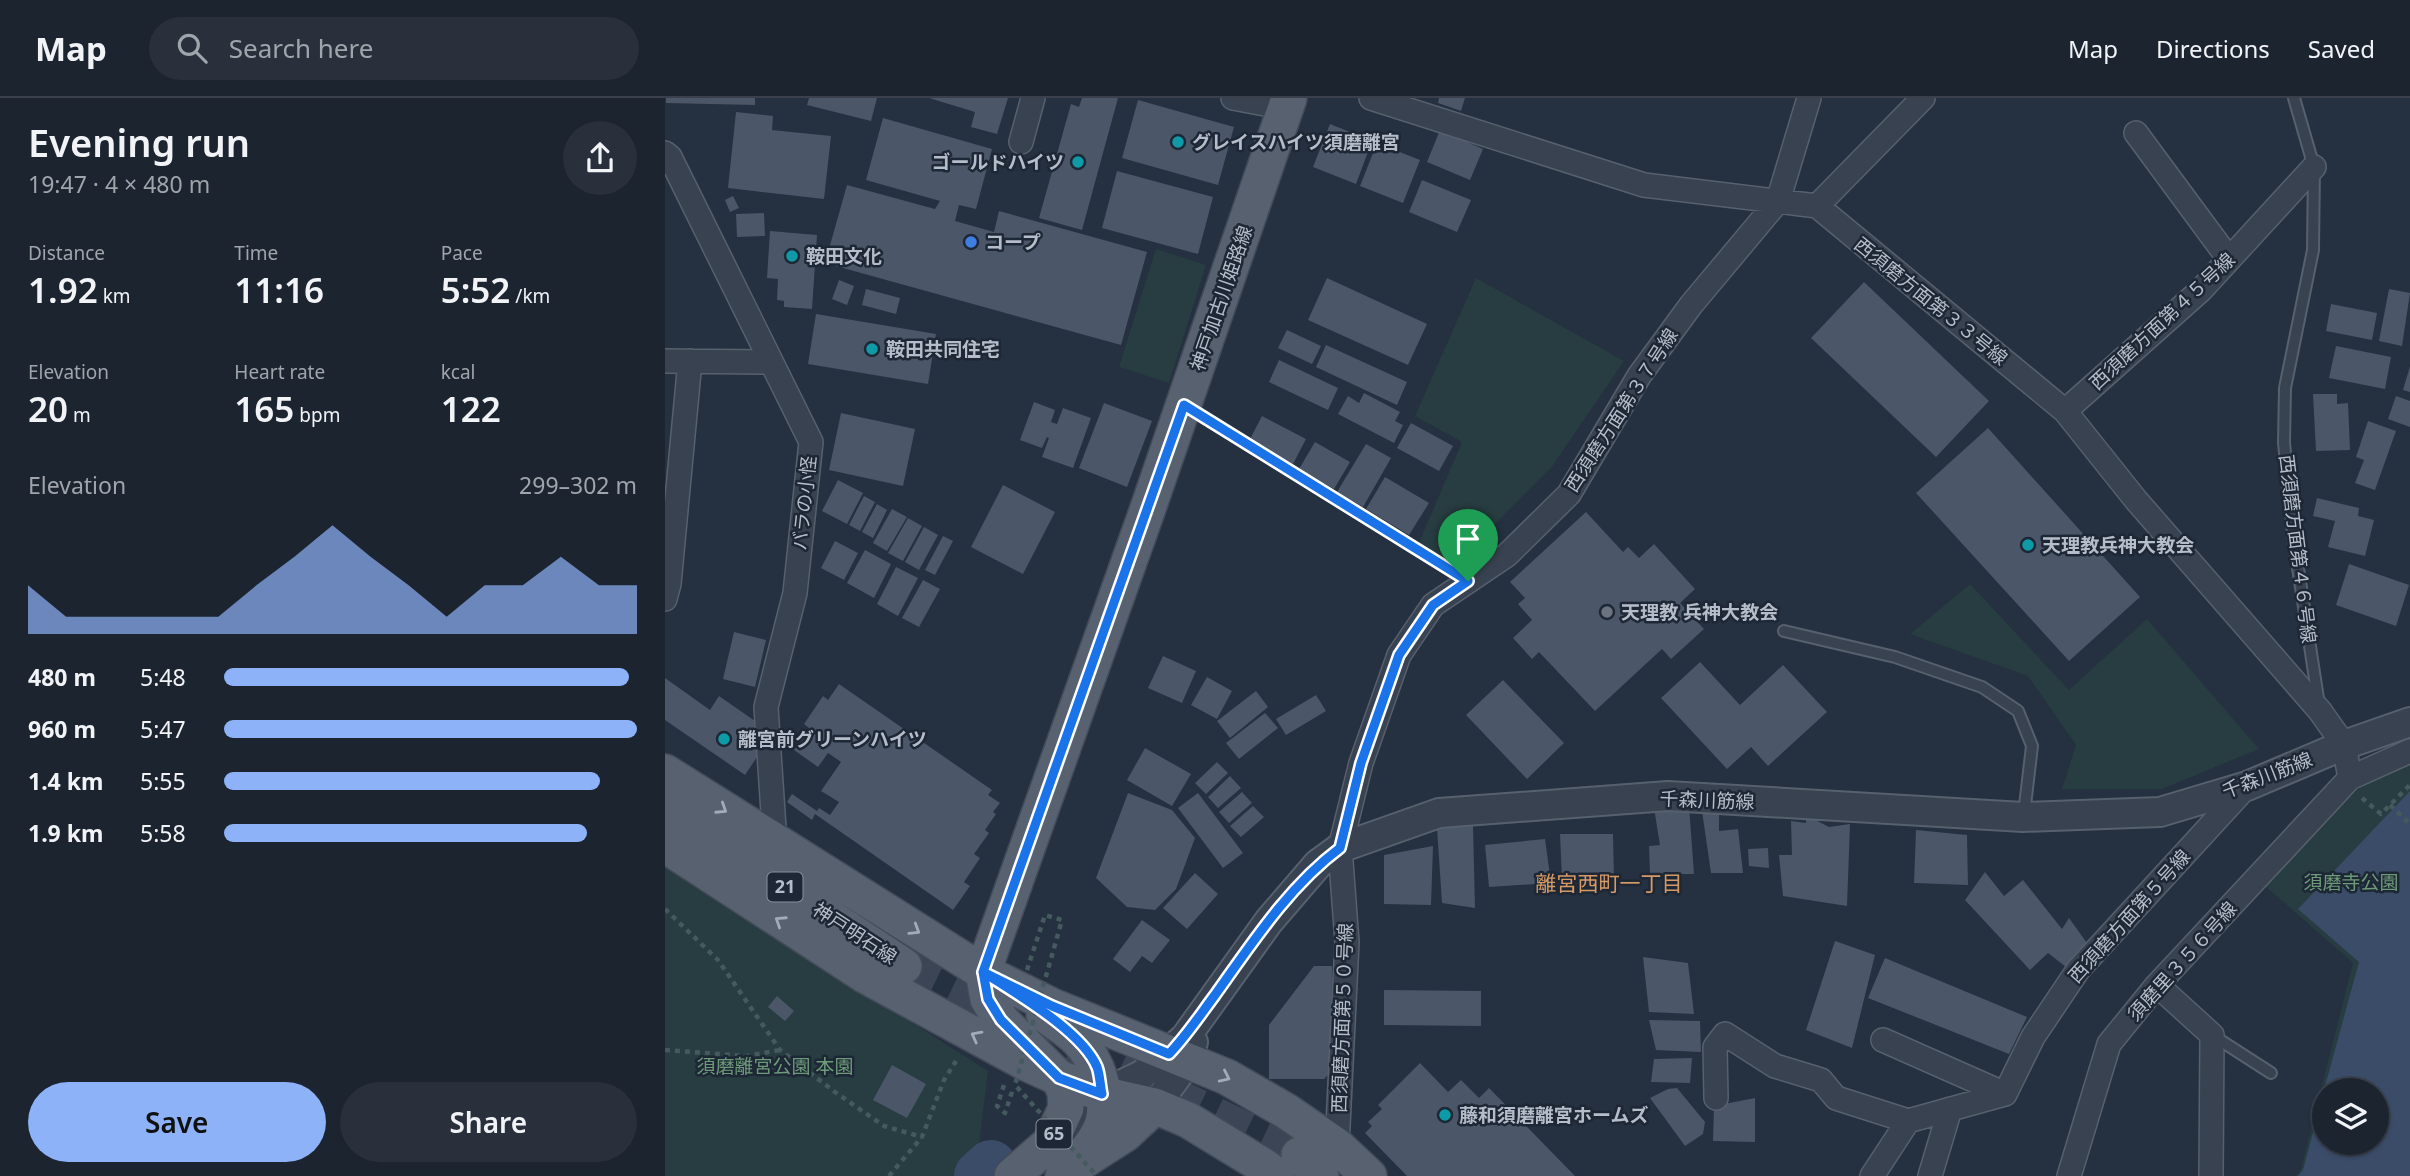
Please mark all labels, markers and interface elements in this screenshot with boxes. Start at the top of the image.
search box [149,17,639,80]
text: Map [35,26,107,71]
icon: search [173,29,211,67]
text: Search here [229,30,373,66]
text: Map [2068,32,2118,65]
text: Directions [2156,32,2270,65]
text: Saved [2308,32,2375,65]
text: Evening run [28,116,250,168]
button: share [563,121,637,195]
place label: グレイスハイツ須磨離宮 [1192,129,1400,155]
marker: グレイスハイツ須磨離宮 [1170,134,1186,150]
place label: ゴールドハイツ [931,149,1064,175]
marker: ゴールドハイツ [1070,154,1086,170]
text: 19:47 · 4 × 480 m [28,168,210,200]
street label: 神戸加古川姫路線 [1184,222,1258,374]
place label: コープ [985,229,1041,255]
street label: 西須磨方面第３３号線 [1849,231,2013,371]
marker: コープ [963,234,979,250]
text: Distance [28,240,105,266]
text: Time [234,240,278,266]
text: Pace [441,240,483,266]
place label: 鞍田文化 [806,243,882,269]
street label: 西須磨方面第４５号線 [2084,247,2240,395]
marker: 鞍田文化 [784,248,800,264]
text: 1.92 [28,266,98,313]
text: 11:16 [234,266,324,313]
text: 5:52 [441,266,510,313]
text: km [98,283,131,309]
text: /km [510,283,550,309]
street label: 西須磨方面第３７号線 [1558,323,1684,497]
place label: 鞍田共同住宅 [886,336,1000,362]
marker: 鞍田共同住宅 [864,341,880,357]
text: Elevation [28,359,109,385]
text: Heart rate [234,359,325,385]
text: kcal [441,359,475,385]
text: 20 [28,385,68,432]
text: 165 [234,385,294,432]
text: 122 [441,385,501,432]
text: m [68,402,91,428]
text: bpm [294,402,340,428]
street label: 西須磨方面第４６号線 [2274,453,2322,645]
street label: バラの小怪 [786,454,822,552]
text: Elevation [28,469,126,501]
text: 299–302 m [519,469,637,501]
pin [1438,509,1498,581]
icon: arrive [1449,520,1487,558]
place label: 天理教兵神大教会 [2042,532,2194,558]
marker: 天理教兵神大教会 [2020,537,2036,553]
place label: 天理教 兵神大教会 [1621,599,1778,625]
marker: 天理教 兵神大教会 [1599,604,1615,620]
text: 480 m [28,661,96,693]
text: 5:48 [140,661,186,693]
text: 960 m [28,713,96,745]
text: 5:47 [140,713,186,745]
place label: 離宮前グリーンハイツ [738,726,927,752]
marker: 離宮前グリーンハイツ [716,731,732,747]
street label: 千森川筋線 [2218,746,2316,804]
text: 1.4 km [28,765,103,797]
text: 5:55 [140,765,186,797]
street label: 千森川筋線 [1659,785,1755,815]
one-way arrow [715,801,728,814]
text: 1.9 km [28,817,103,849]
text: 5:58 [140,817,186,849]
street label: 西須磨方面第５号線 [2062,844,2196,988]
district label: 離宮西町一丁目 [1536,869,1683,897]
park label: 須磨寺公園 [2303,869,2399,895]
road number: 21 [767,872,803,902]
street label: 神戸明石線 [808,896,902,970]
street label: 須磨里３５６号線 [2121,896,2243,1026]
one-way arrow [775,916,788,929]
one-way arrow [907,922,920,935]
street label: 西須磨方面第５０号線 [1326,923,1358,1113]
one-way arrow [971,1031,983,1044]
park label: 須磨離宮公園 本園 [697,1053,853,1079]
one-way arrow [1218,1069,1231,1083]
map controls [2312,1078,2389,1155]
button: layers [2312,1078,2389,1155]
button: Save [28,1082,326,1162]
button: Share [340,1082,637,1162]
place label: 藤和須磨離宮ホームズ [1459,1102,1648,1128]
marker: 藤和須磨離宮ホームズ [1437,1107,1453,1123]
road number: 65 [1037,1119,1071,1148]

